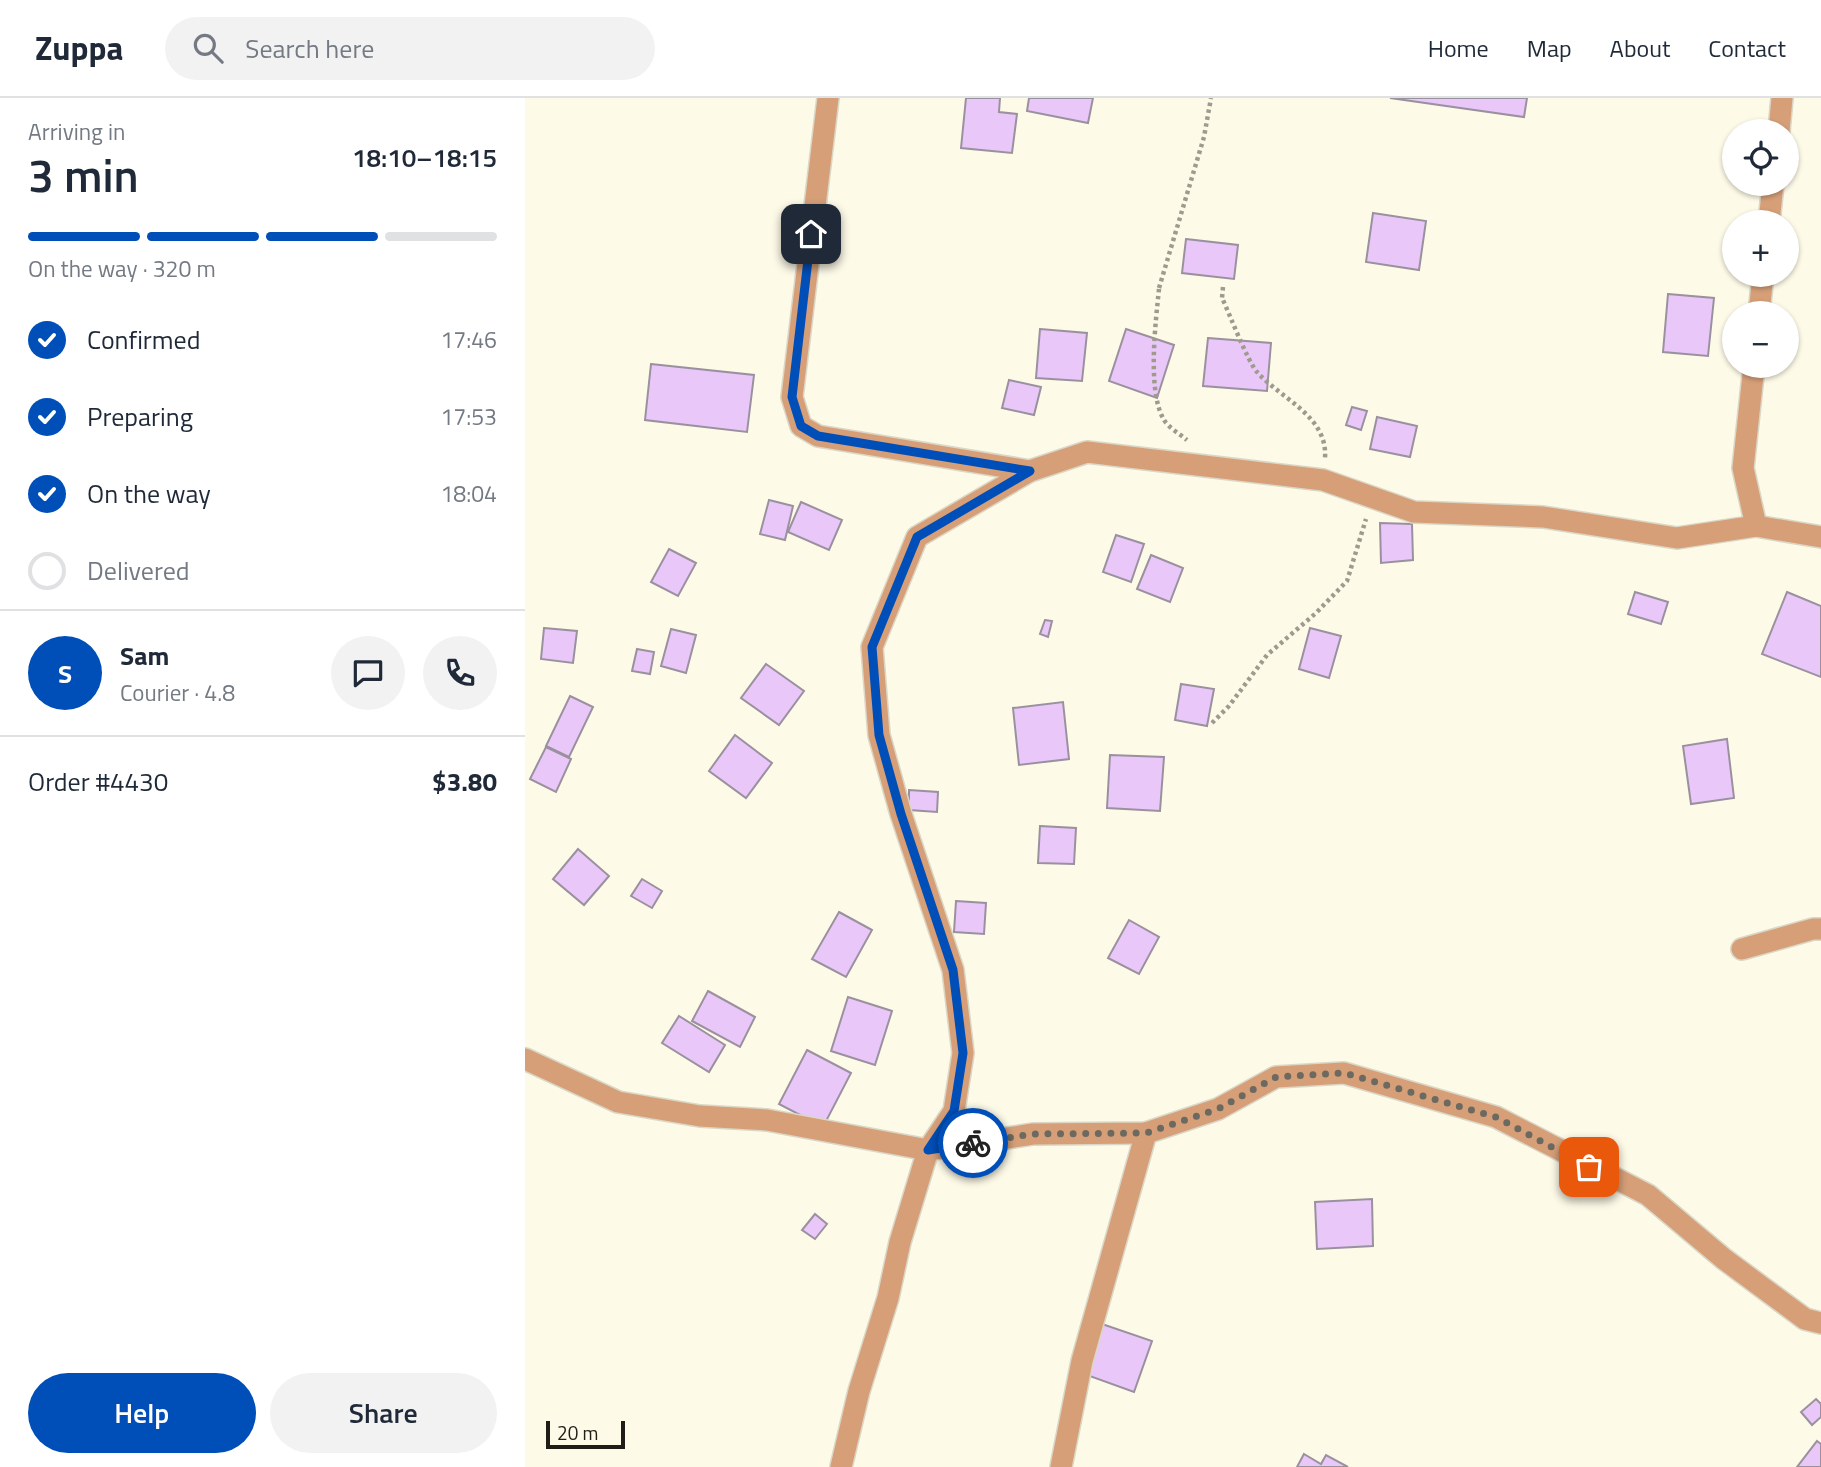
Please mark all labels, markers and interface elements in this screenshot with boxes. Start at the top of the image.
search box [165,17,655,80]
text: Zuppa [35,23,123,73]
icon: search [189,29,227,67]
text: Search here [245,29,374,68]
text: Home [1428,30,1489,66]
text: Map [1527,30,1572,66]
text: About [1610,30,1670,66]
text: Contact [1708,30,1786,66]
text: Arriving in [28,114,125,149]
map controls [1722,119,1799,378]
button: locate [1722,119,1799,196]
text: 18:10–18:15 [352,138,497,177]
text: 3 min [28,140,139,210]
pin [781,204,841,264]
button: + [1722,210,1799,287]
icon: home [792,215,830,253]
text: On the way · 320 m [28,251,216,286]
button: − [1722,301,1799,378]
text: Confirmed [87,320,201,359]
icon: check [28,321,66,359]
text: 17:46 [440,322,497,357]
text: Preparing [87,397,193,436]
icon: check [28,398,66,436]
text: 17:53 [440,399,497,434]
text: On the way [87,474,211,513]
icon: check [28,475,66,513]
text: 18:04 [440,476,497,511]
text: Delivered [87,551,190,590]
text: Sam [120,636,169,675]
button: chat [331,636,405,710]
button: phone [423,636,497,710]
text: S [58,654,72,693]
text: Courier · 4.8 [120,675,235,710]
text: Order #4430 [28,762,168,801]
text: $3.80 [432,762,497,801]
courier [938,1108,1008,1178]
icon: bike [954,1124,992,1162]
pin [1559,1137,1619,1197]
icon: bag [1570,1148,1608,1186]
button: Help [28,1373,256,1453]
button: Share [270,1373,497,1453]
scale bar [546,1418,625,1450]
text: 20 m [557,1418,598,1447]

